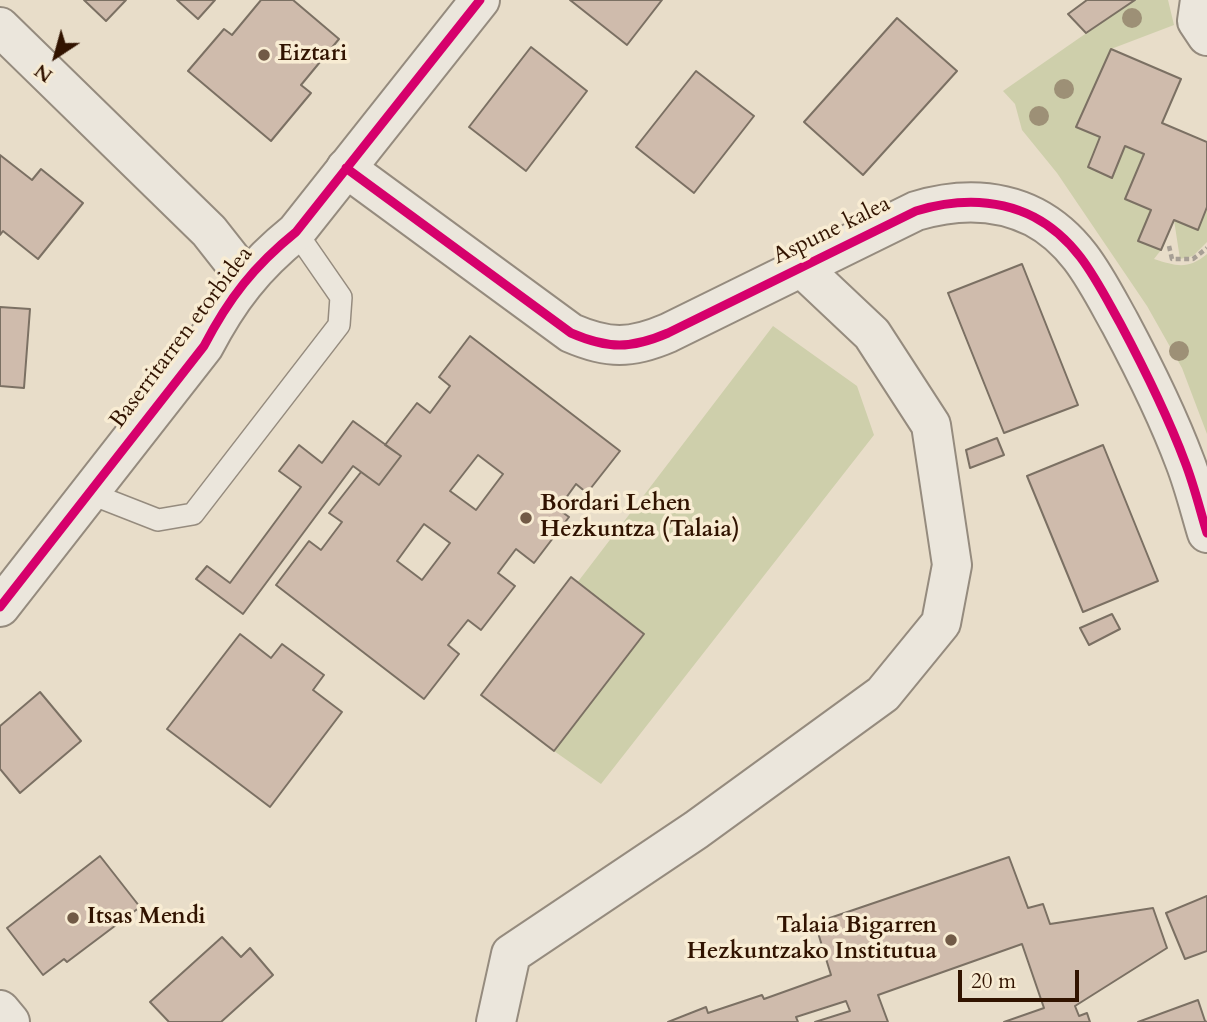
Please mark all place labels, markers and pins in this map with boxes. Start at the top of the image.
place label: Eiztari [278,41,347,69]
marker: Eiztari [256,47,272,63]
place label: Bordari Lehen Hezkuntza (Talaia) [540,491,740,545]
marker: Bordari Lehen Hezkuntza (Talaia) [518,510,534,526]
place label: Itsas Mendi [87,904,206,932]
marker: Itsas Mendi [65,910,81,926]
place label: Talaia Bigarren Hezkuntzako Institutua [687,913,937,967]
marker: Talaia Bigarren Hezkuntzako Institutua [943,932,959,948]

